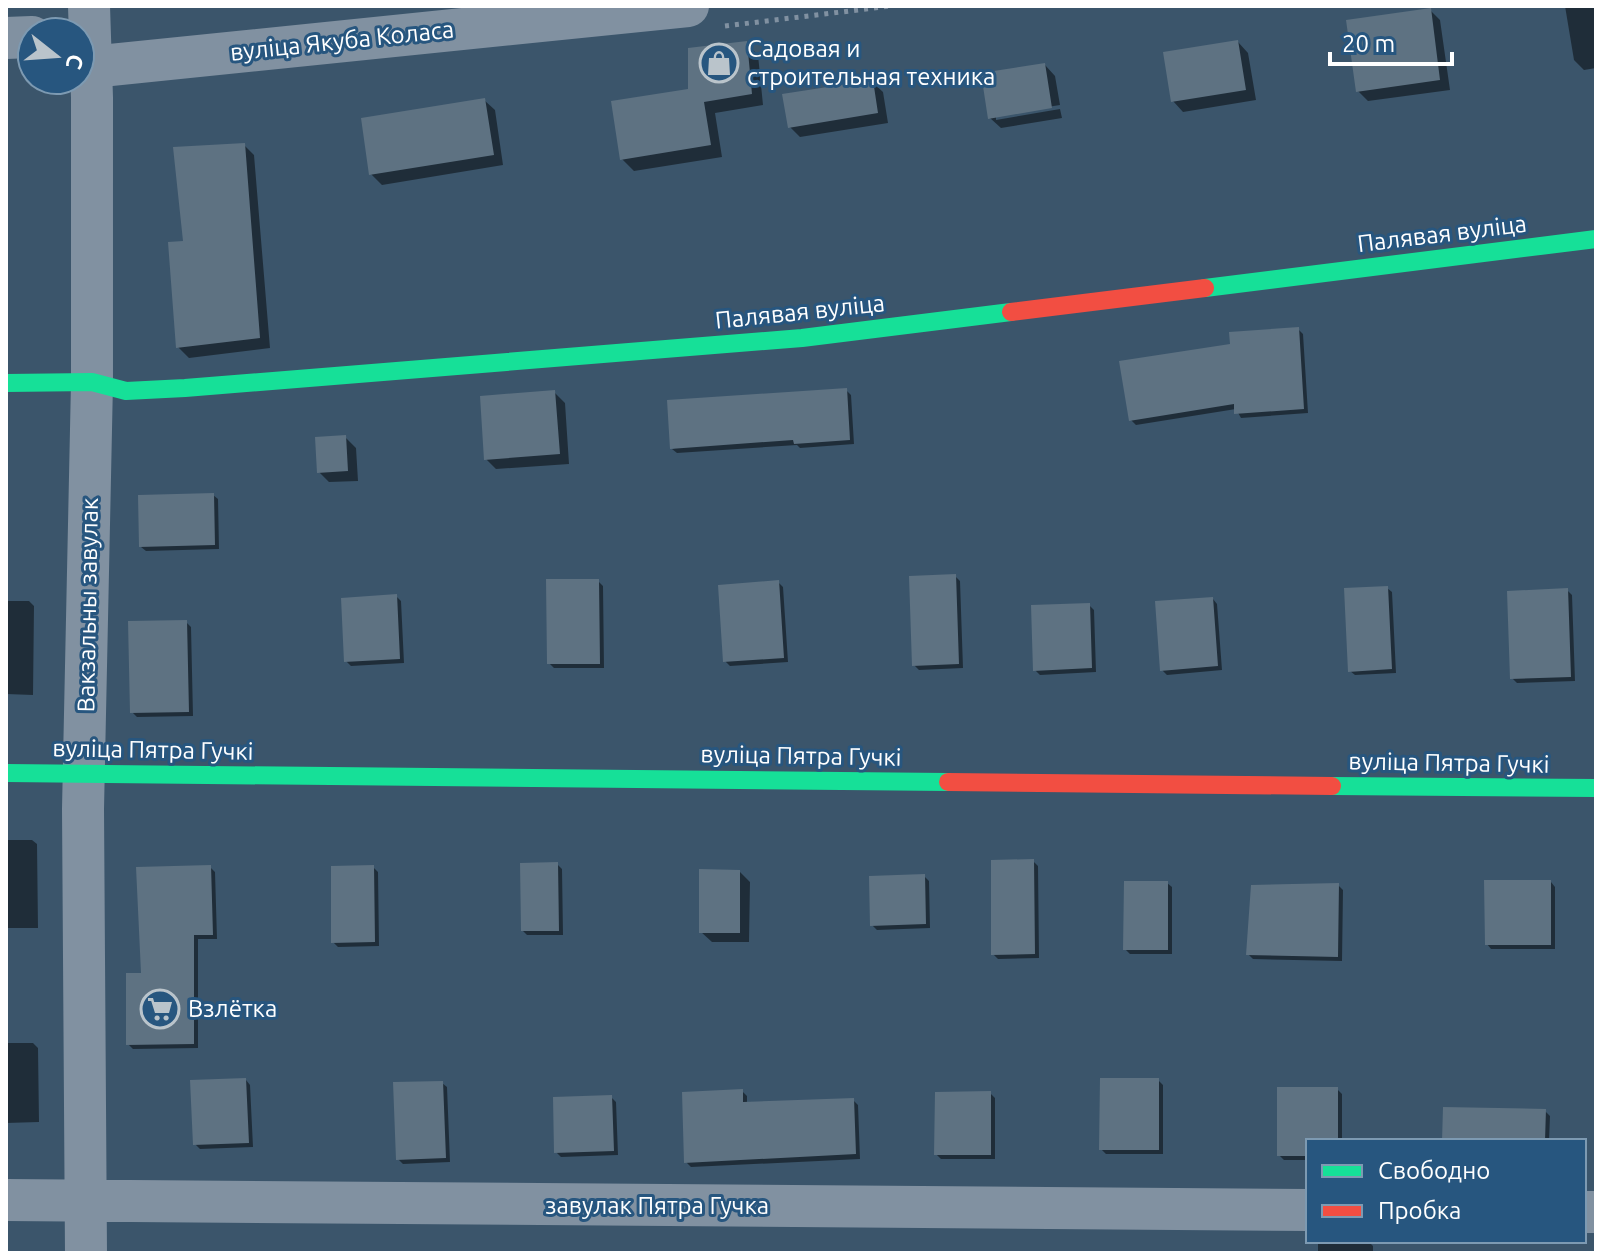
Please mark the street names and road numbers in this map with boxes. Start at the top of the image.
street label: вуліца Якуба Коласа [229,15,455,66]
street label: Палявая вуліца [1356,210,1528,257]
street label: Палявая вуліца [714,289,886,334]
street label: Вакзальны завулак [72,497,103,713]
street label: вуліца Пятра Гучкі [52,734,254,765]
street label: вуліца Пятра Гучкі [700,740,902,771]
street label: вуліца Пятра Гучкі [1348,747,1550,778]
street label: завулак Пятра Гучка [545,1192,769,1219]

